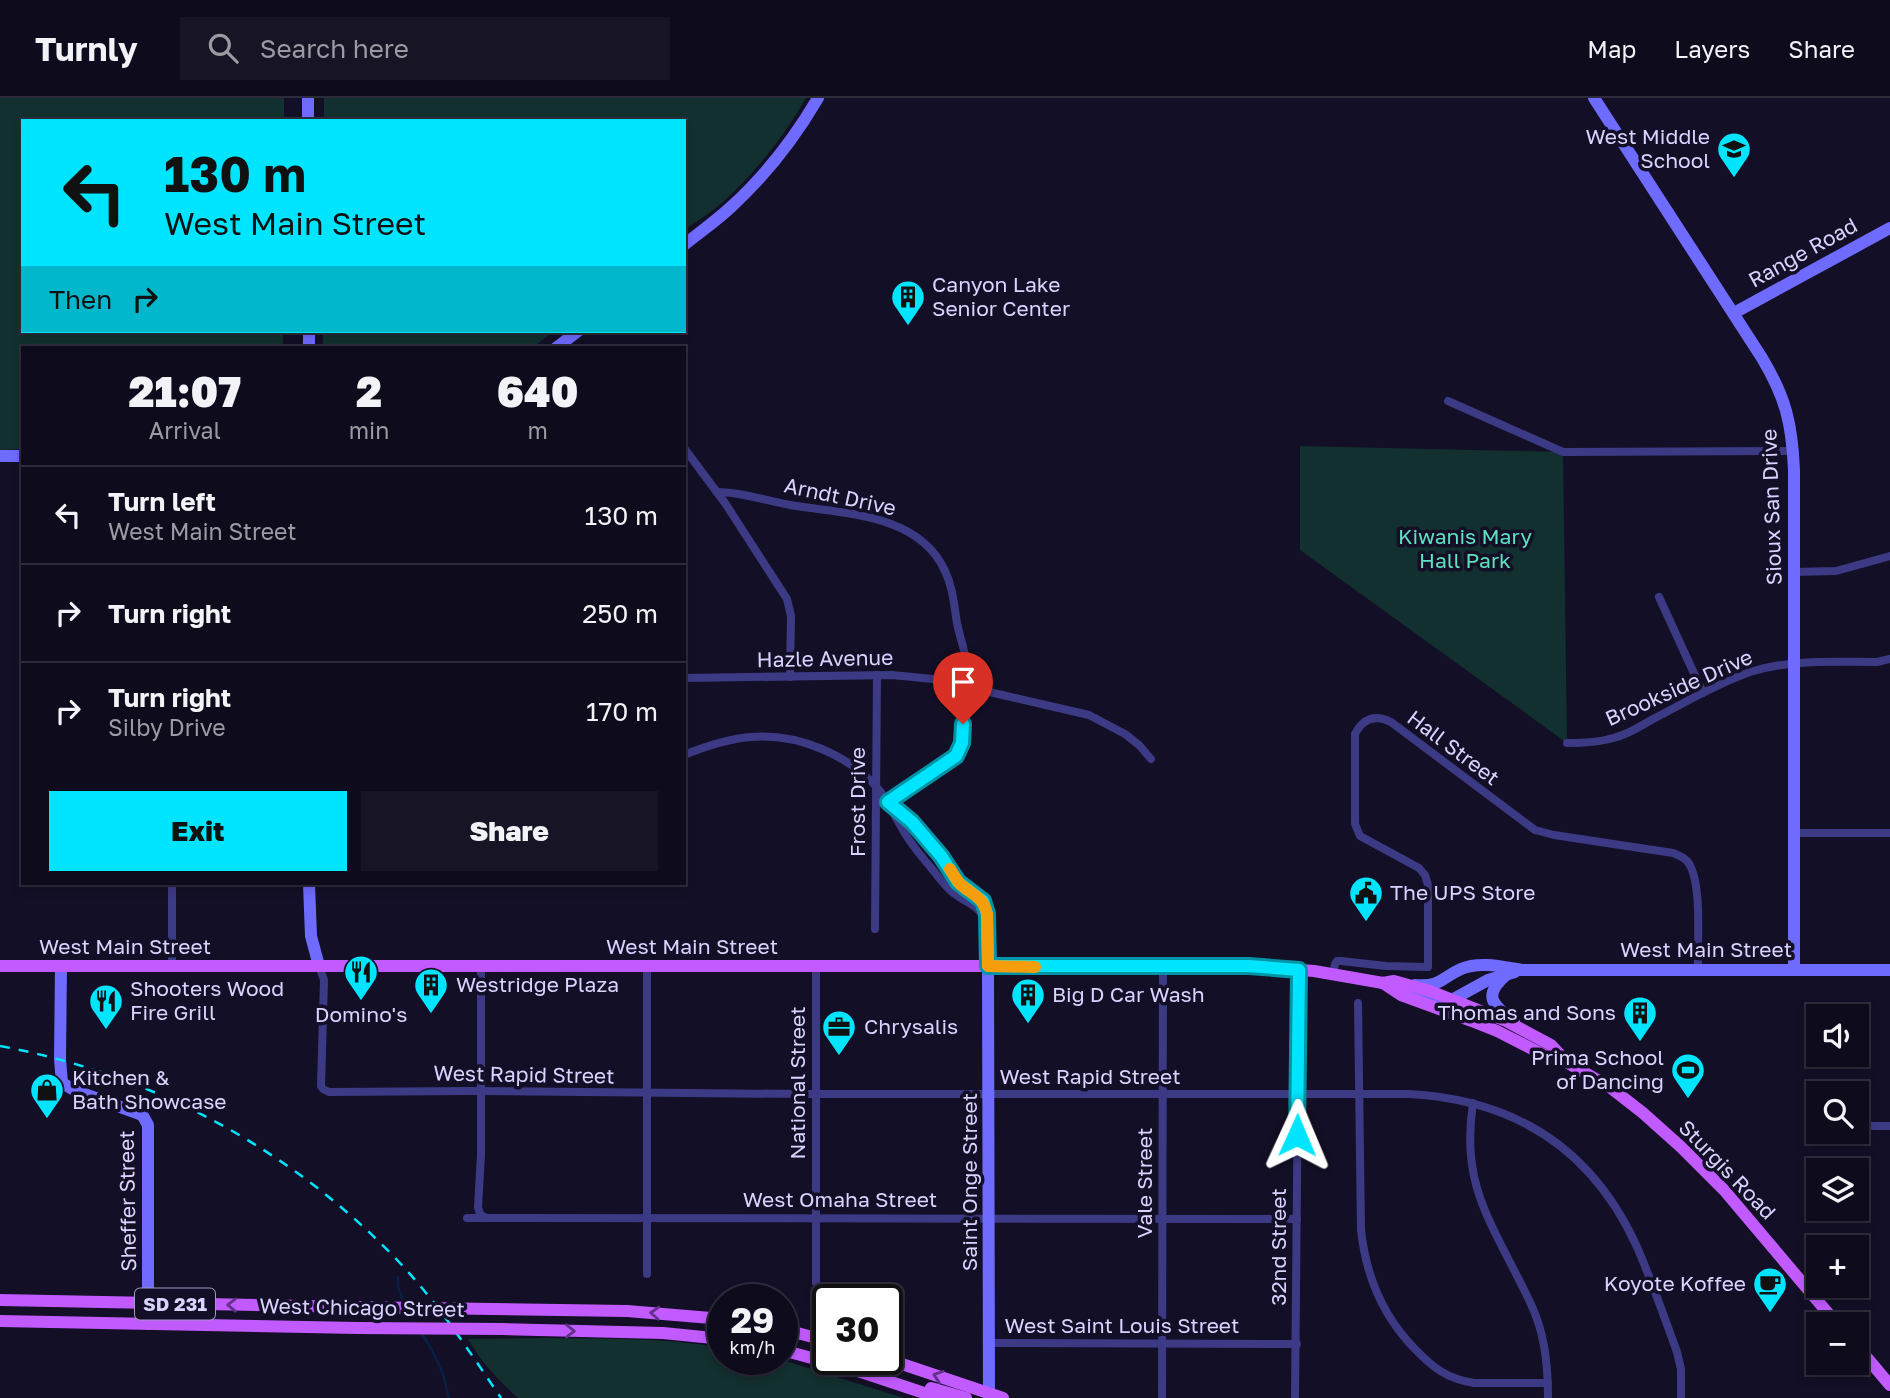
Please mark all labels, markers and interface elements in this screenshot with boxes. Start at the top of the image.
search box [180,17,670,80]
text: Turnly [35,29,138,68]
icon: search [204,29,242,67]
text: Search here [260,33,409,64]
text: Map [1587,34,1636,63]
text: Layers [1674,34,1750,63]
text: Share [1788,34,1855,63]
place label: West Middle School [1586,123,1710,173]
school or university icon: West Middle School [1715,130,1753,179]
text: 130 m [164,144,306,203]
icon: left [49,147,140,238]
text: West Main Street [164,204,426,242]
street label: Range Road [1743,212,1862,293]
place label: Canyon Lake Senior Center [932,271,1070,321]
building icon: Canyon Lake Senior Center [889,278,927,327]
icon: right [126,280,164,318]
text: Then [49,284,112,315]
text: 21:07 [128,366,241,416]
text: 2 [356,366,382,416]
text: 640 [497,366,579,416]
text: Arrival [149,416,221,444]
text: min [349,416,389,444]
text: m [527,416,548,444]
street label: Sioux San Drive [1755,428,1787,586]
street label: Arndt Drive [782,471,899,521]
text: Turn left [108,486,216,517]
icon: left [49,496,87,534]
text: 130 m [585,500,658,531]
text: West Main Street [108,517,297,545]
park label: Kiwanis Mary Hall Park [1398,523,1532,573]
icon: right [49,594,87,632]
text: Turn right [108,598,231,629]
text: 250 m [582,598,658,629]
street label: Brookside Drive [1601,643,1756,731]
street label: Hazle Avenue [756,644,894,672]
pin [933,652,993,724]
icon: arrive [944,663,982,701]
text: Turn right [108,682,231,713]
icon: right [49,692,87,730]
text: 170 m [586,696,658,727]
street label: Hall Street [1402,704,1505,790]
text: Silby Drive [108,713,226,741]
street label: Frost Drive [844,747,870,857]
button: Exit [49,791,347,871]
button: Share [361,791,658,871]
public building icon: The UPS Store [1347,874,1385,923]
place label: The UPS Store [1390,879,1535,905]
street label: West Main Street [39,933,211,959]
street label: West Main Street [606,933,778,959]
street label: West Main Street [1620,936,1792,962]
restaurant icon: Domino's [342,953,380,1002]
building icon: Westridge Plaza [412,966,450,1015]
place label: Westridge Plaza [456,971,619,997]
place label: Shooters Wood Fire Grill [130,975,284,1025]
building icon: Big D Car Wash [1009,976,1047,1025]
place label: Big D Car Wash [1052,981,1205,1007]
restaurant icon: Shooters Wood Fire Grill [87,982,125,1031]
building icon: Thomas and Sons [1621,994,1659,1043]
place label: Thomas and Sons [1438,999,1616,1025]
place label: Domino's [315,1001,407,1027]
map controls [1806,1004,1869,1375]
button: sound [1806,1004,1869,1067]
street label: National Street [784,1006,810,1160]
office icon: Chrysalis [820,1008,858,1057]
place label: Chrysalis [864,1013,958,1039]
place label: Prima School of Dancing [1531,1044,1664,1094]
sports icon: Prima School of Dancing [1669,1051,1707,1100]
street label: West Rapid Street [433,1059,615,1089]
street label: West Rapid Street [999,1063,1181,1089]
place label: Kitchen & Bath Showcase [72,1064,226,1114]
shop icon: Kitchen & Bath Showcase [28,1071,66,1120]
button: search [1806,1081,1869,1144]
street label: Saint Onge Street [956,1093,982,1271]
position arrow [1260,1098,1334,1172]
street label: Sturgis Road [1674,1114,1782,1225]
street label: Vale Street [1131,1128,1157,1238]
street label: Sheffer Street [113,1130,141,1272]
button: layers [1806,1158,1869,1221]
street label: West Omaha Street [743,1186,937,1212]
street label: 32nd Street [1265,1188,1291,1306]
button: + [1806,1235,1869,1298]
cafe icon: Koyote Koffee [1751,1265,1789,1314]
place label: Koyote Koffee [1604,1270,1746,1296]
speed limit sign: 30 [812,1284,903,1375]
road number: SD 231 [135,1288,215,1320]
street label: West Chicago Street [259,1292,465,1322]
one-way arrow [227,1297,237,1313]
text: 29 [731,1299,774,1341]
one-way arrow [649,1305,660,1320]
street label: West Saint Louis Street [1005,1312,1239,1338]
button: − [1806,1312,1869,1375]
one-way arrow [565,1323,576,1339]
text: km/h [730,1336,775,1358]
one-way arrow [932,1370,944,1385]

